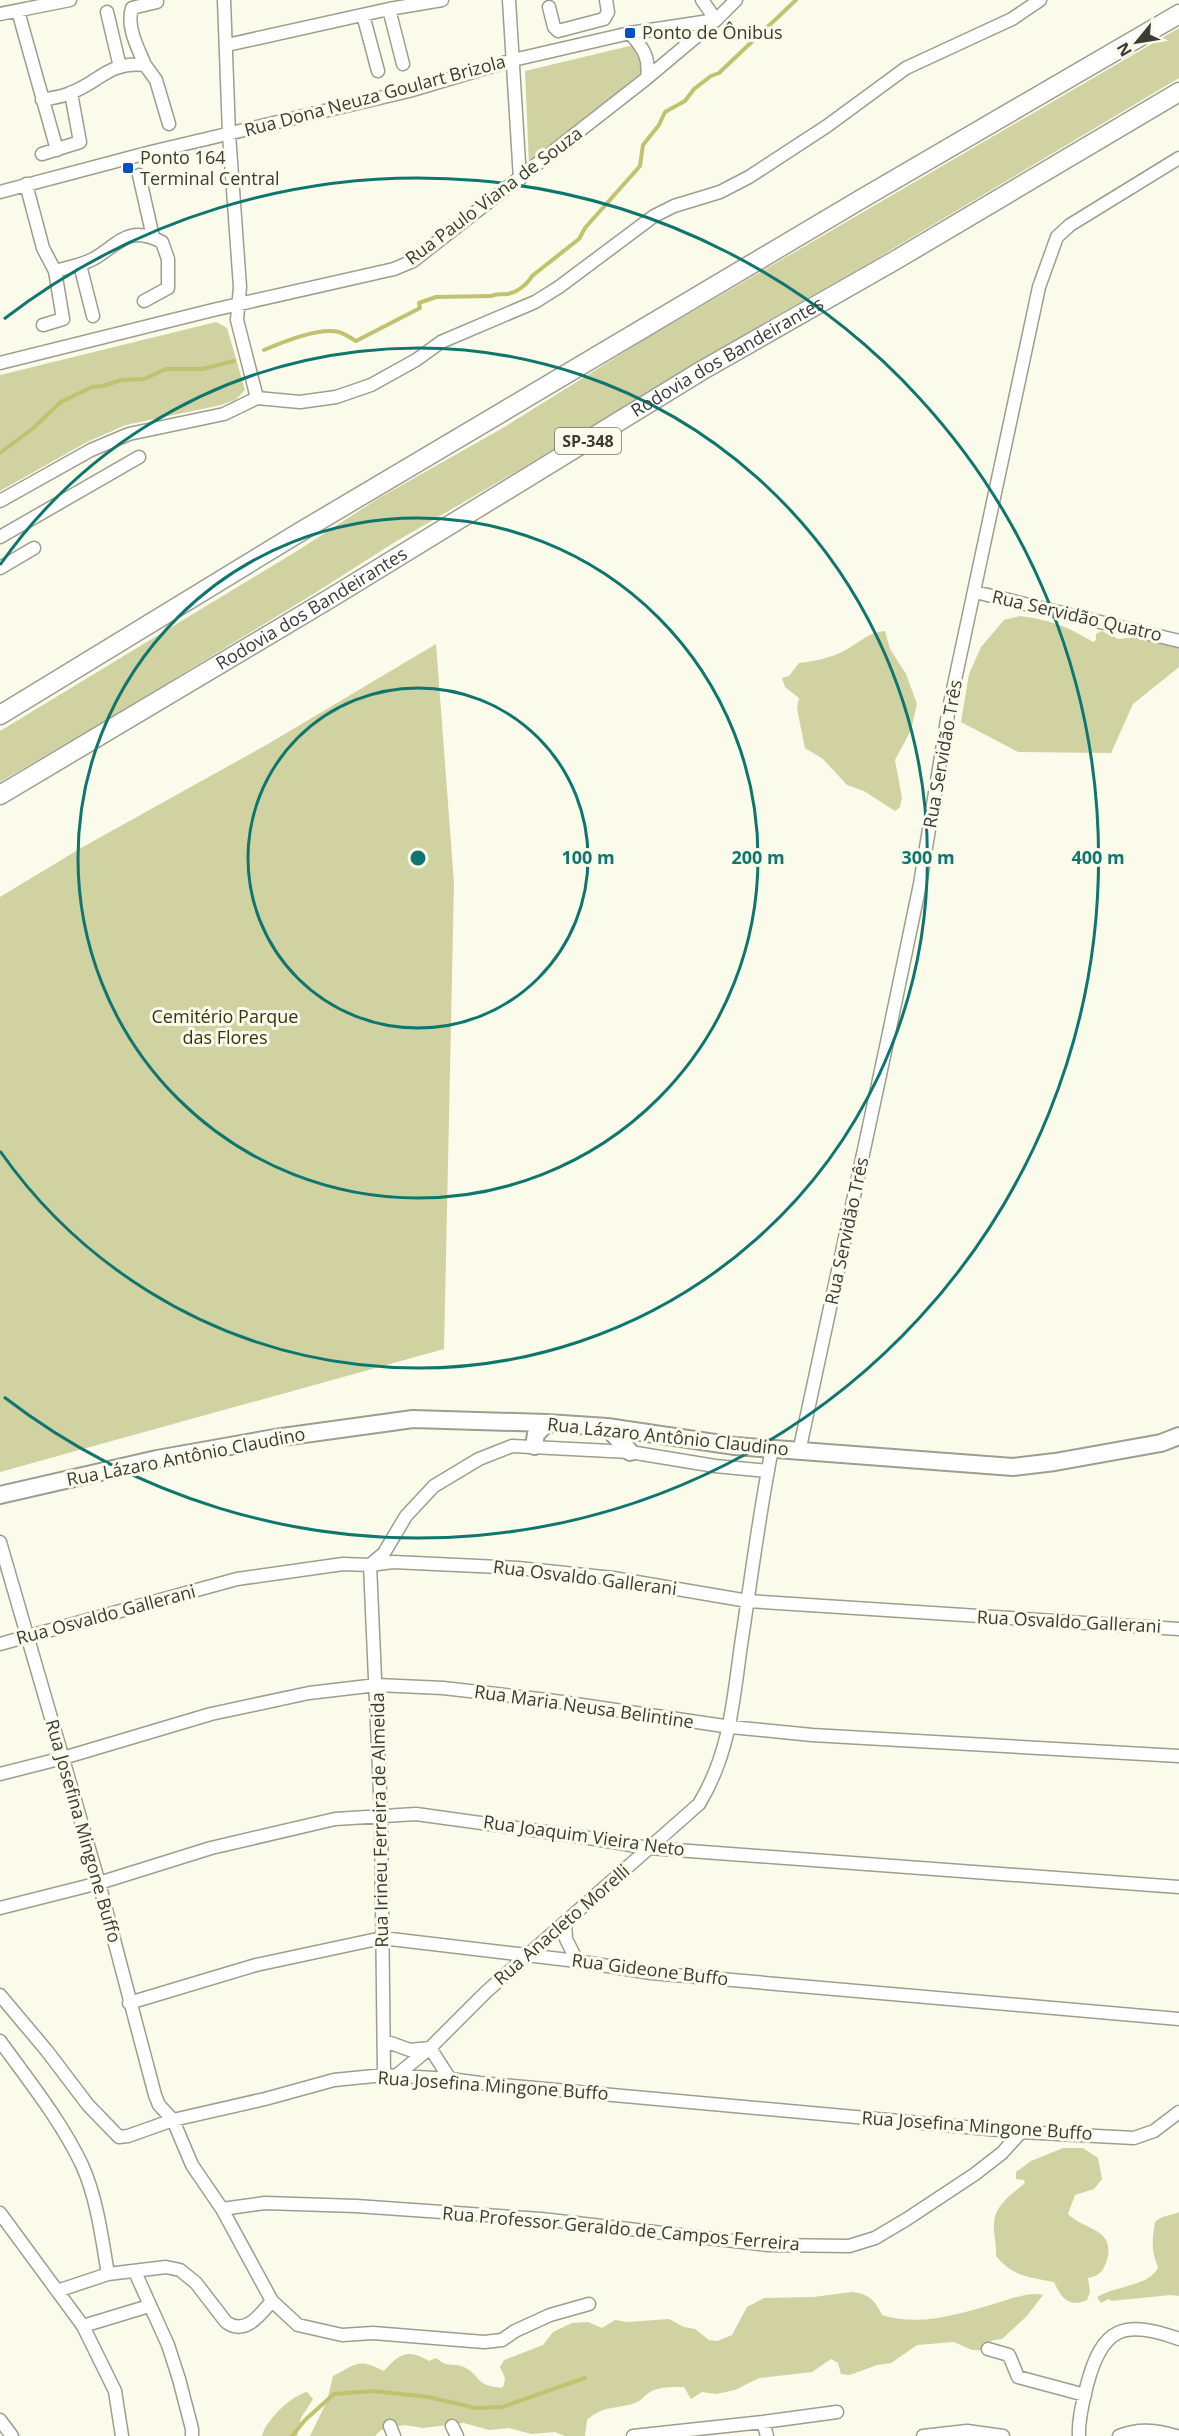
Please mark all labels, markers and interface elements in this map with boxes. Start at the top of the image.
north arrow [1107,12,1167,72]
place label: Ponto de Ônibus [642,20,783,44]
marker: Ponto de Ônibus [623,26,637,40]
text: N [1111,38,1137,61]
street label: Rua Dona Neuza Goulart Brizola [241,49,508,142]
street label: Rua Paulo Viana de Souza [400,121,587,270]
place label: Ponto 164 Terminal Central [140,145,280,190]
marker: Ponto 164 Terminal Central [121,161,135,175]
street label: Rodovia dos Bandeirantes [626,291,827,422]
road number: SP-348 [555,428,621,454]
street label: Rodovia dos Bandeirantes [211,541,411,675]
street label: Rua Servidão Quatro [990,584,1165,646]
street label: Rua Servidão Três [917,678,967,830]
text: 100 m [561,845,615,869]
text: 200 m [731,845,785,869]
text: 300 m [901,845,955,869]
text: 400 m [1071,845,1125,869]
centre of rings [408,848,428,868]
park label: Cemitério Parque das Flores [152,1004,298,1049]
street label: Rua Servidão Três [819,1155,873,1307]
street label: Rua Lázaro Antônio Claudino [546,1411,790,1461]
street label: Rua Lázaro Antônio Claudino [64,1421,307,1491]
street label: Rua Osvaldo Gallerani [492,1554,678,1600]
street label: Rua Osvaldo Gallerani [13,1579,198,1650]
street label: Rua Osvaldo Gallerani [976,1604,1162,1638]
street label: Rua Maria Neusa Belintine [473,1679,695,1733]
street label: Rua Irineu Ferreira de Almeida [365,1692,393,1948]
street label: Rua Josefina Mingone Buffo [41,1716,127,1945]
street label: Rua Joaquim Vieira Neto [482,1809,686,1861]
street label: Rua Anacleto Morelli [488,1859,634,1990]
street label: Rua Gideone Buffo [570,1947,730,1991]
street label: Rua Josefina Mingone Buffo [377,2065,609,2105]
street label: Rua Josefina Mingone Buffo [861,2105,1093,2145]
street label: Rua Professor Geraldo de Campos Ferreira [441,2200,801,2256]

